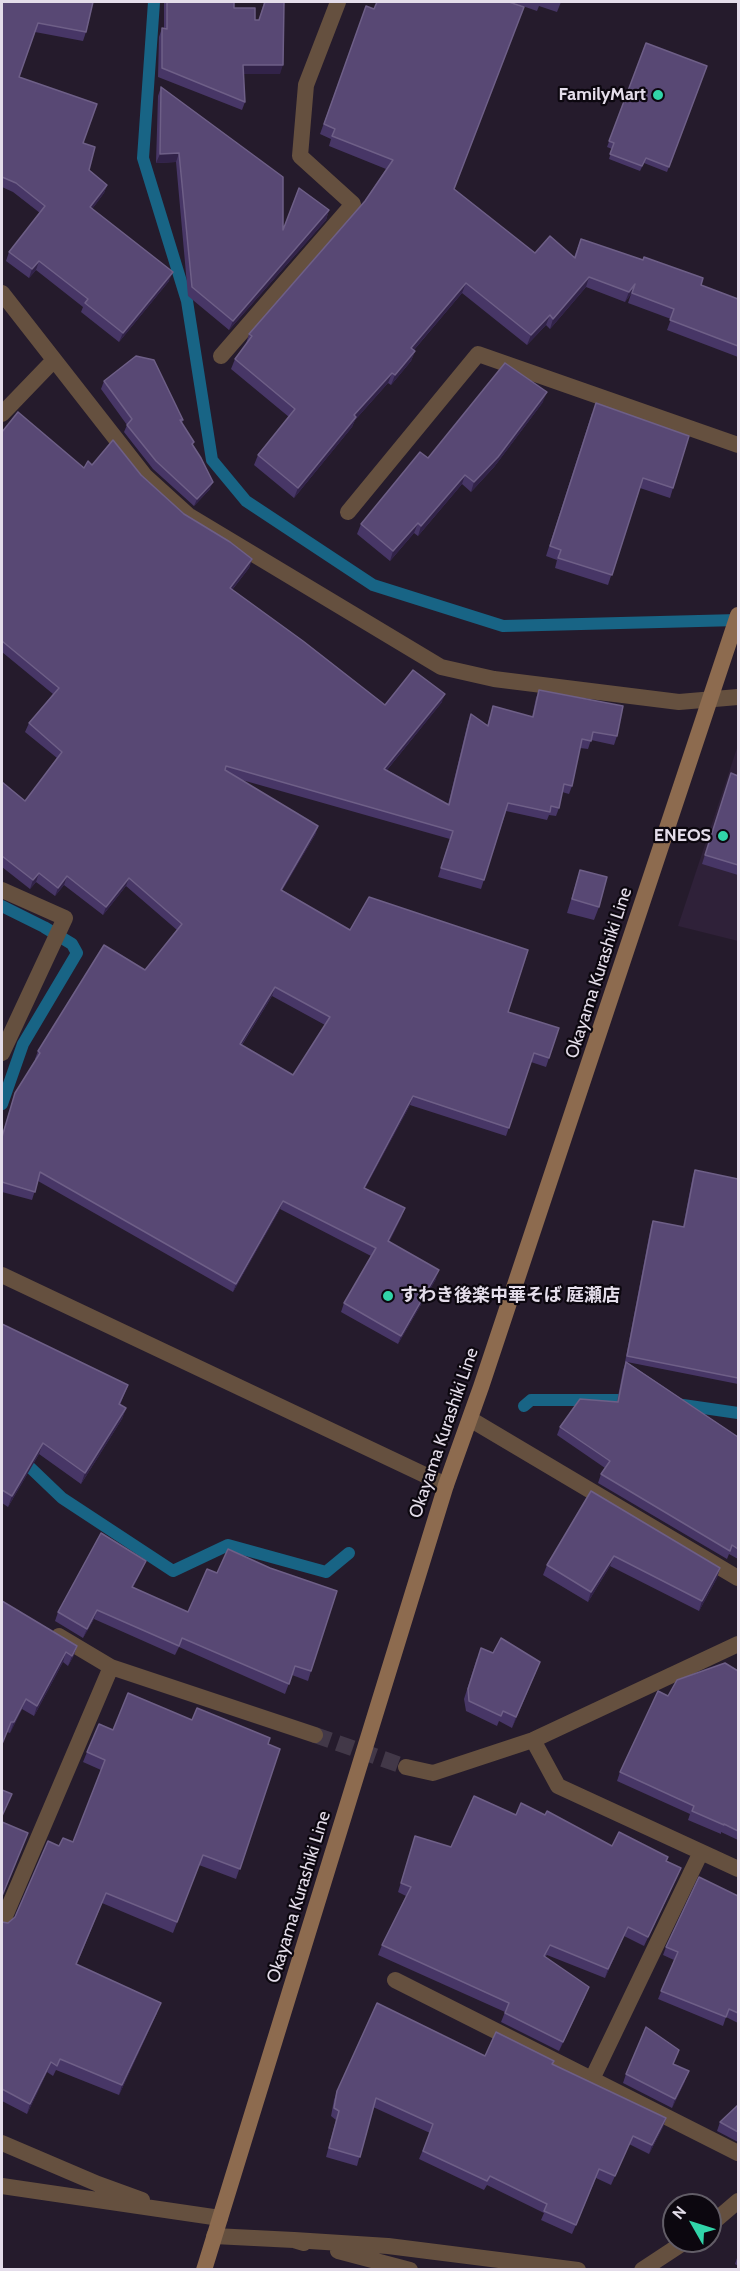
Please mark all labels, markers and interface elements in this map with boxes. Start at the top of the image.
place label: FamilyMart [559,84,646,106]
marker: FamilyMart [651,88,665,102]
place label: ENEOS [654,825,711,847]
marker: ENEOS [716,829,730,843]
street label: Okayama Kurashiki Line [561,885,637,1061]
place label: すわき後楽中華そば 庭瀬店 [400,1285,620,1307]
marker: すわき後楽中華そば 庭瀬店 [381,1289,395,1303]
street label: Okayama Kurashiki Line [405,1345,483,1521]
street label: Okayama Kurashiki Line [263,1808,335,1986]
north arrow [662,2193,722,2253]
text: N [668,2202,690,2223]

